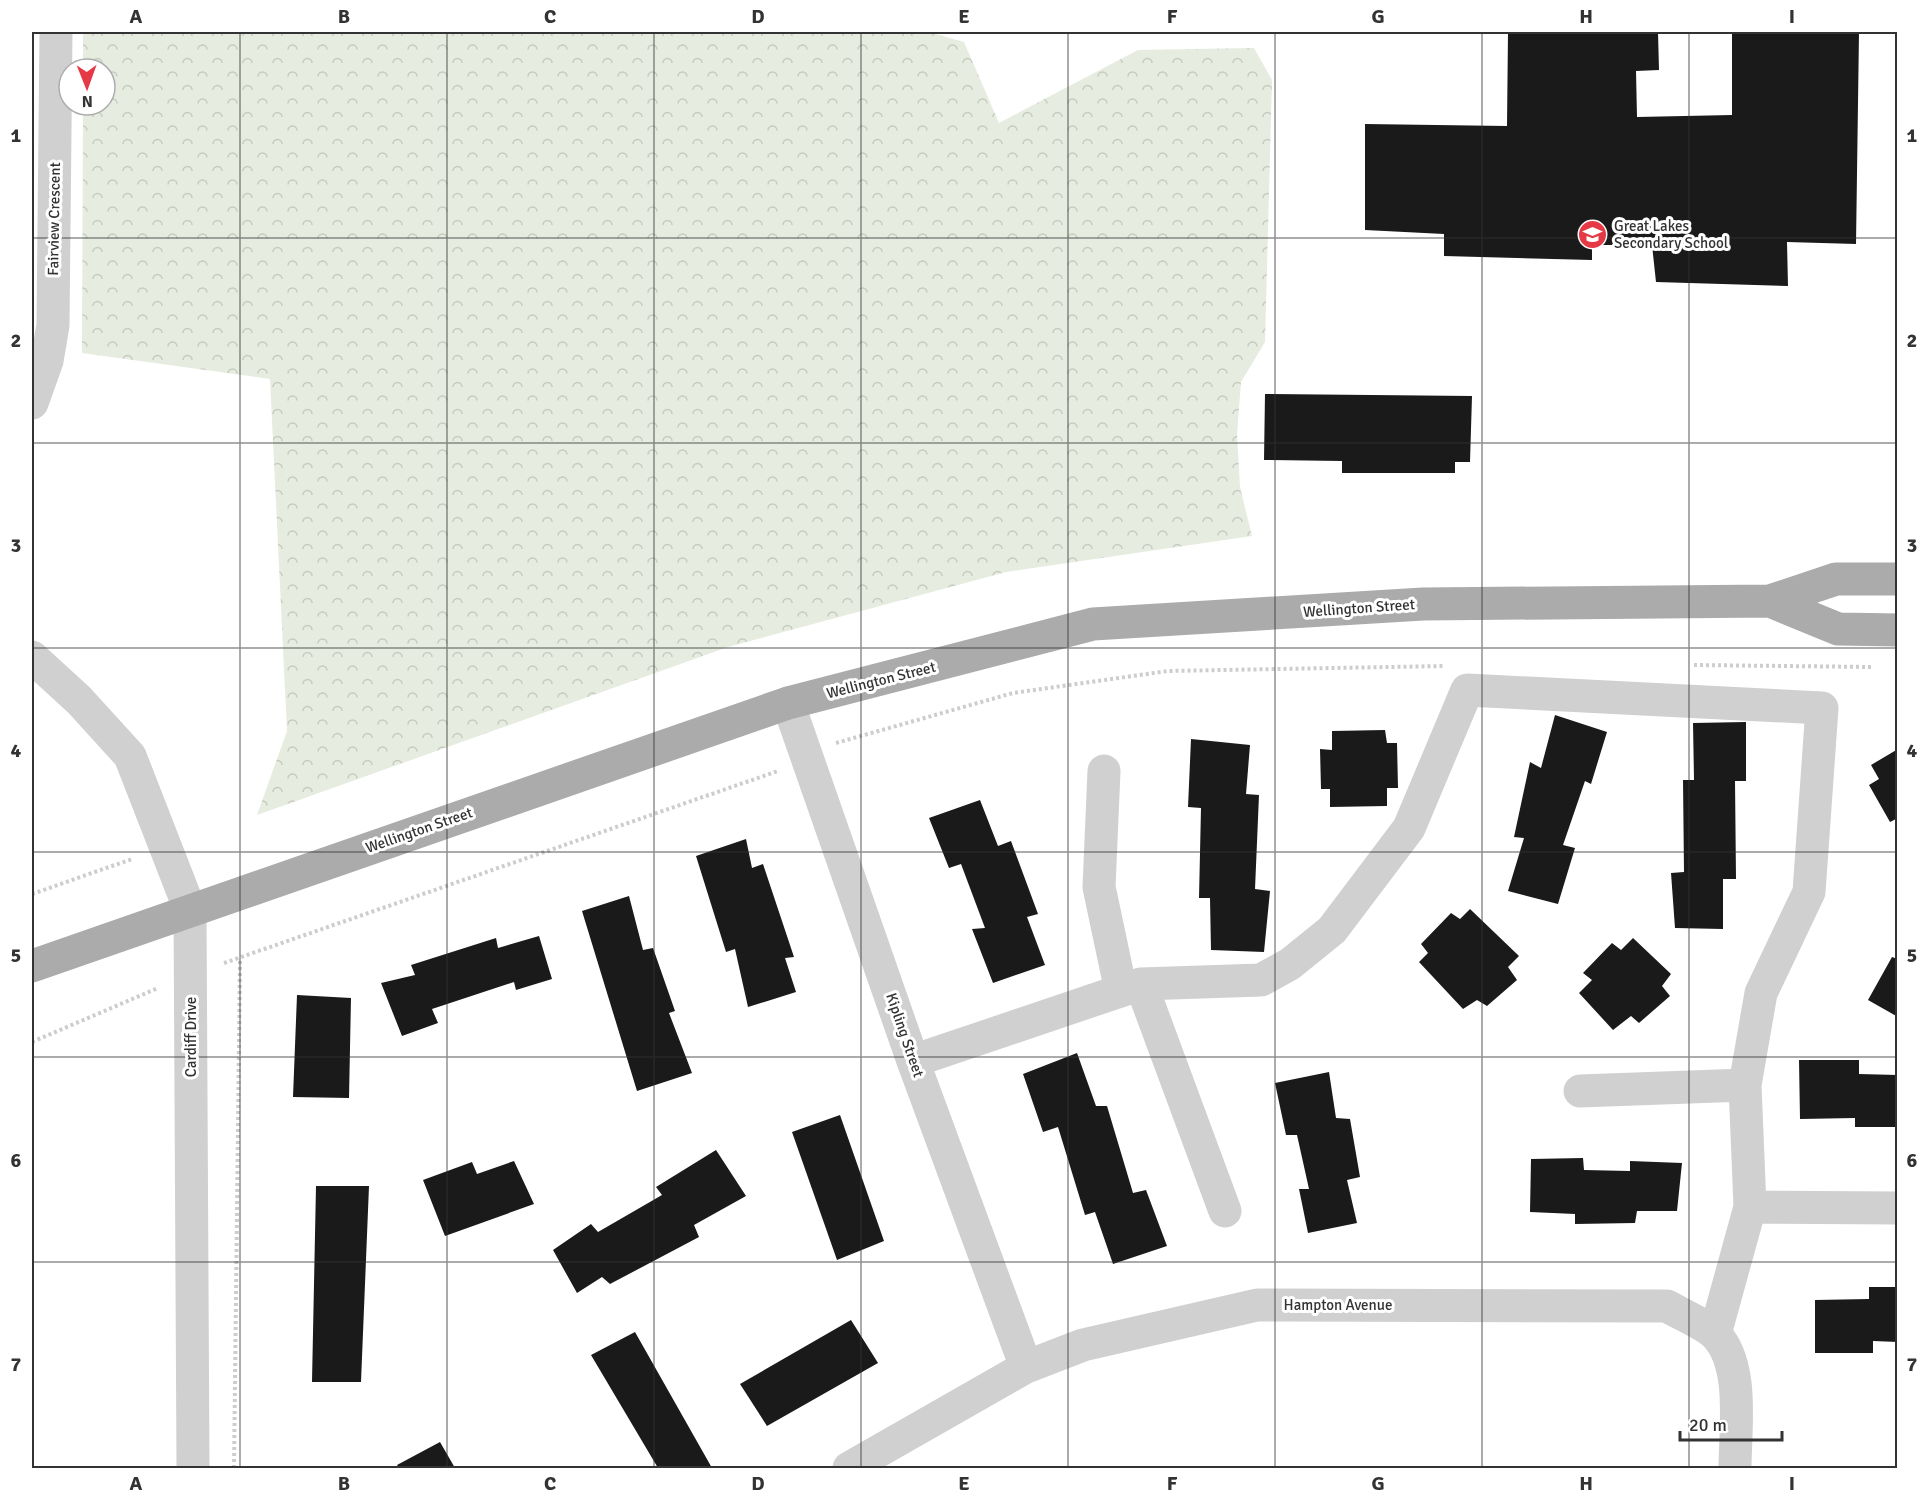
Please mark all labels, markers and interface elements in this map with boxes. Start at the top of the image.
text: A [130,4,143,29]
text: B [338,4,350,29]
text: C [544,4,556,29]
text: D [751,4,765,29]
text: E [958,4,970,29]
text: F [1167,4,1178,29]
text: G [1371,4,1385,29]
text: H [1579,4,1593,29]
text: I [1789,4,1795,29]
north arrow [57,57,117,117]
text: N [82,91,93,111]
text: 1 [11,123,22,148]
text: 1 [1907,123,1918,148]
street label: Fairview Crescent [44,162,64,276]
place label: Great Lakes Secondary School [1614,217,1728,252]
school or university icon: Great Lakes Secondary School [1577,219,1609,251]
text: 2 [11,328,21,353]
text: 2 [1907,328,1917,353]
text: 3 [11,533,21,558]
text: 3 [1907,533,1917,558]
street label: Wellington Street [1303,595,1415,621]
street label: Wellington Street [825,658,937,702]
text: 4 [11,738,22,763]
text: 4 [1907,738,1918,763]
street label: Wellington Street [363,803,475,857]
text: 5 [11,943,21,968]
text: 5 [1907,943,1917,968]
street label: Kipling Street [882,991,928,1079]
street label: Cardiff Drive [182,997,200,1077]
text: 6 [11,1148,22,1173]
text: 6 [1907,1148,1918,1173]
street label: Hampton Avenue [1284,1296,1392,1314]
text: 7 [11,1352,22,1377]
text: 7 [1907,1352,1918,1377]
scale bar [1680,1404,1782,1442]
text: 20 m [1689,1414,1727,1436]
text: A [130,1471,143,1496]
text: B [338,1471,350,1496]
text: C [544,1471,556,1496]
text: D [751,1471,765,1496]
text: E [958,1471,970,1496]
text: F [1167,1471,1178,1496]
text: G [1371,1471,1385,1496]
text: H [1579,1471,1593,1496]
text: I [1789,1471,1795,1496]

